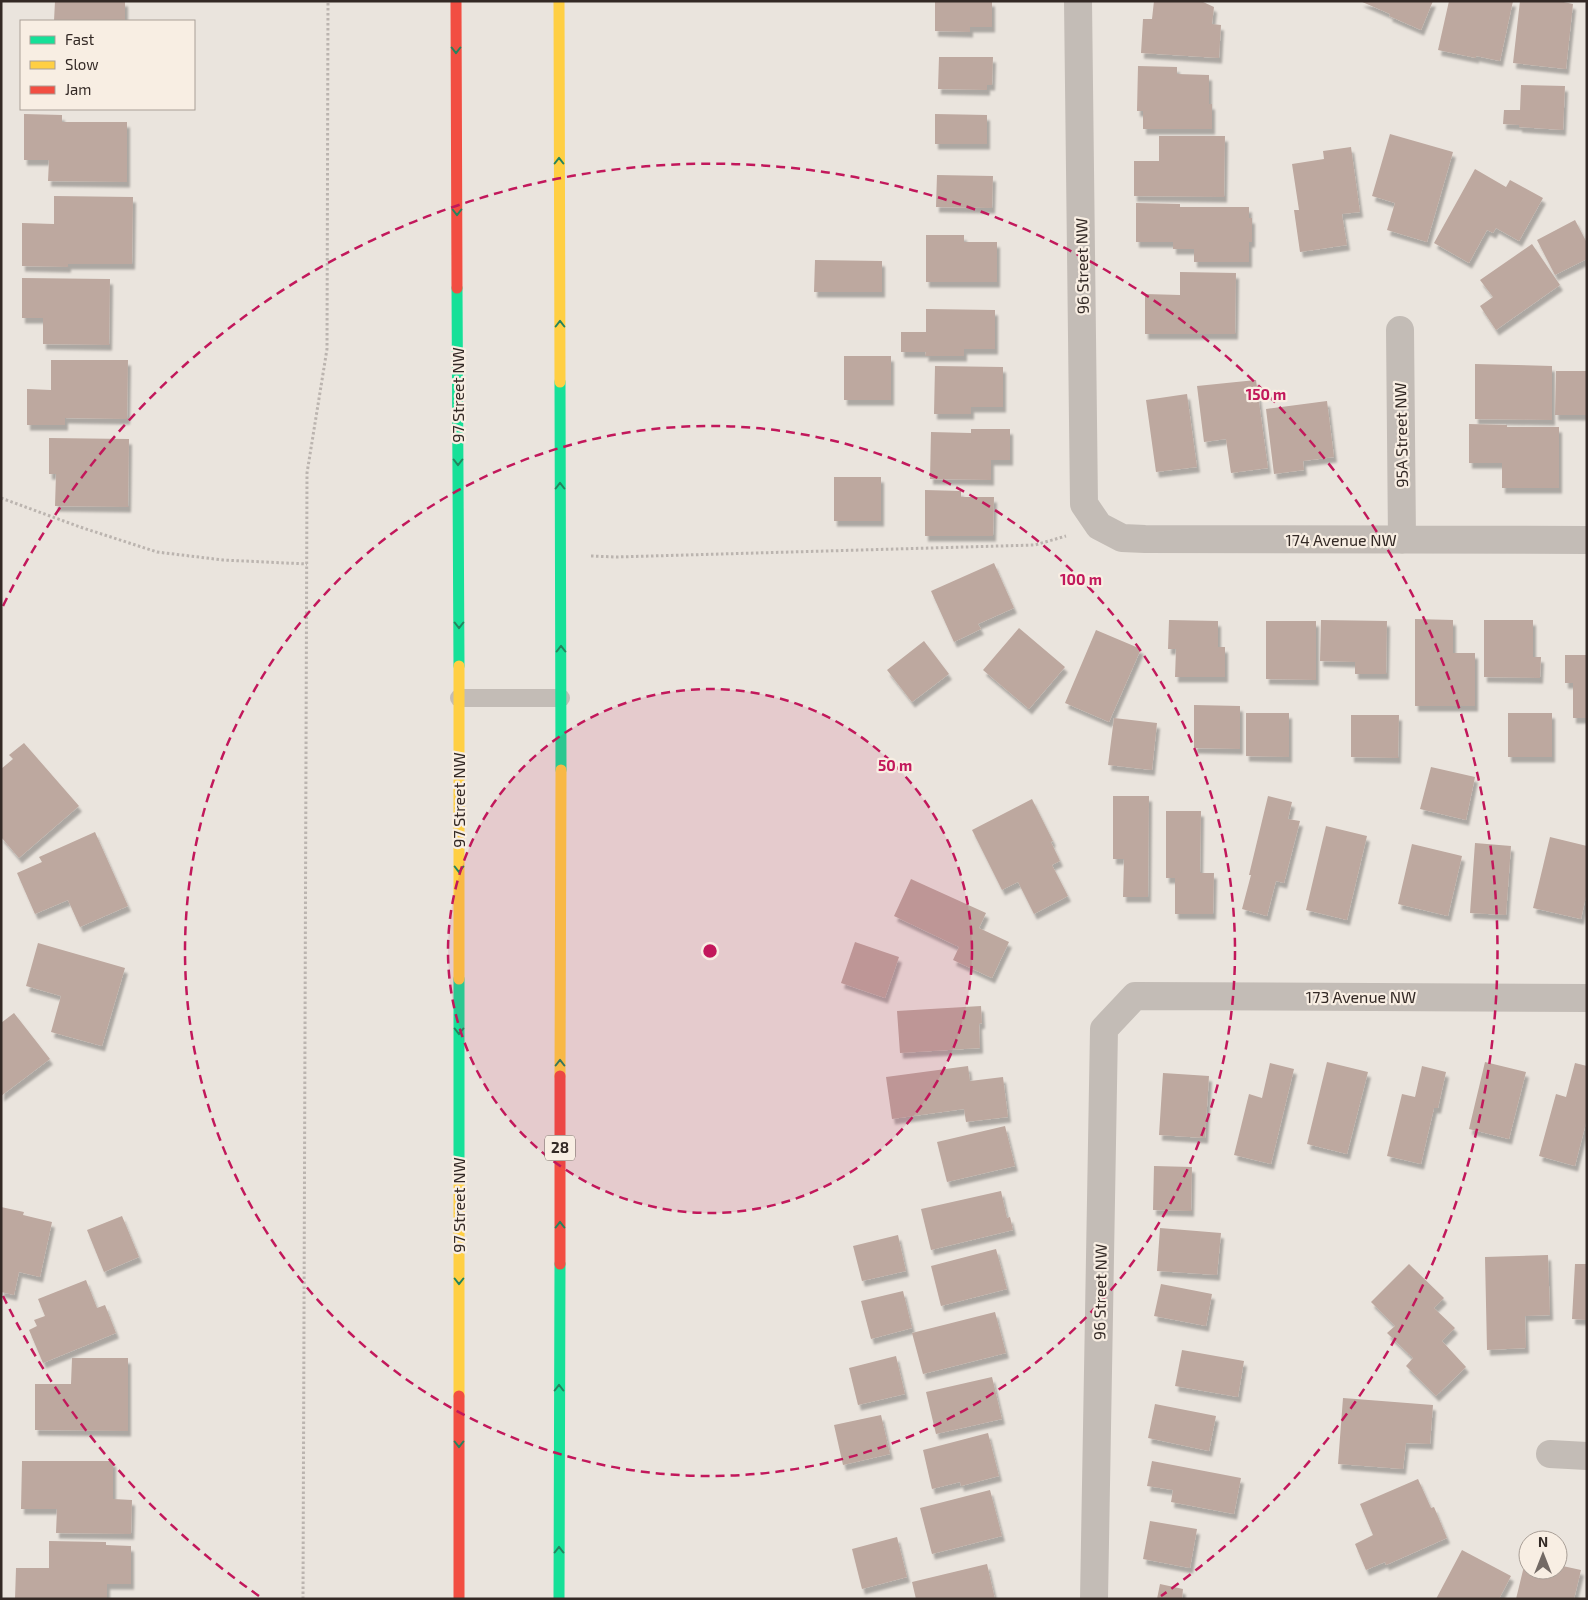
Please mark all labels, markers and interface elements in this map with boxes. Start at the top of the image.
legend [20,20,195,110]
text: Fast [65,30,95,48]
one-way arrow [451,46,461,54]
text: Slow [65,55,99,73]
text: Jam [65,80,91,98]
one-way arrow [554,157,565,165]
one-way arrow [452,209,462,217]
street label: 96 Street NW [1071,218,1092,314]
one-way arrow [555,320,565,328]
street label: 97 Street NW [448,347,467,443]
street label: 95A Street NW [1390,382,1411,488]
text: 150 m [1246,385,1286,403]
one-way arrow [453,459,463,467]
one-way arrow [555,482,565,490]
street label: 174 Avenue NW [1285,530,1397,549]
text: 100 m [1060,570,1102,588]
one-way arrow [454,622,464,629]
one-way arrow [556,645,566,652]
street label: 97 Street NW [449,752,468,848]
text: 50 m [878,756,912,774]
one-way arrow [454,866,464,873]
centre of rings [701,942,719,960]
street label: 173 Avenue NW [1306,987,1416,1006]
one-way arrow [454,1028,464,1036]
one-way arrow [555,1058,565,1066]
road number: 28 [545,1136,575,1160]
street label: 97 Street NW [449,1157,468,1253]
one-way arrow [555,1221,565,1228]
street label: 96 Street NW [1089,1244,1110,1340]
one-way arrow [454,1278,464,1286]
one-way arrow [554,1383,564,1391]
one-way arrow [454,1440,464,1448]
north arrow [1518,1530,1568,1580]
text: N [1538,1533,1548,1550]
one-way arrow [554,1546,564,1554]

